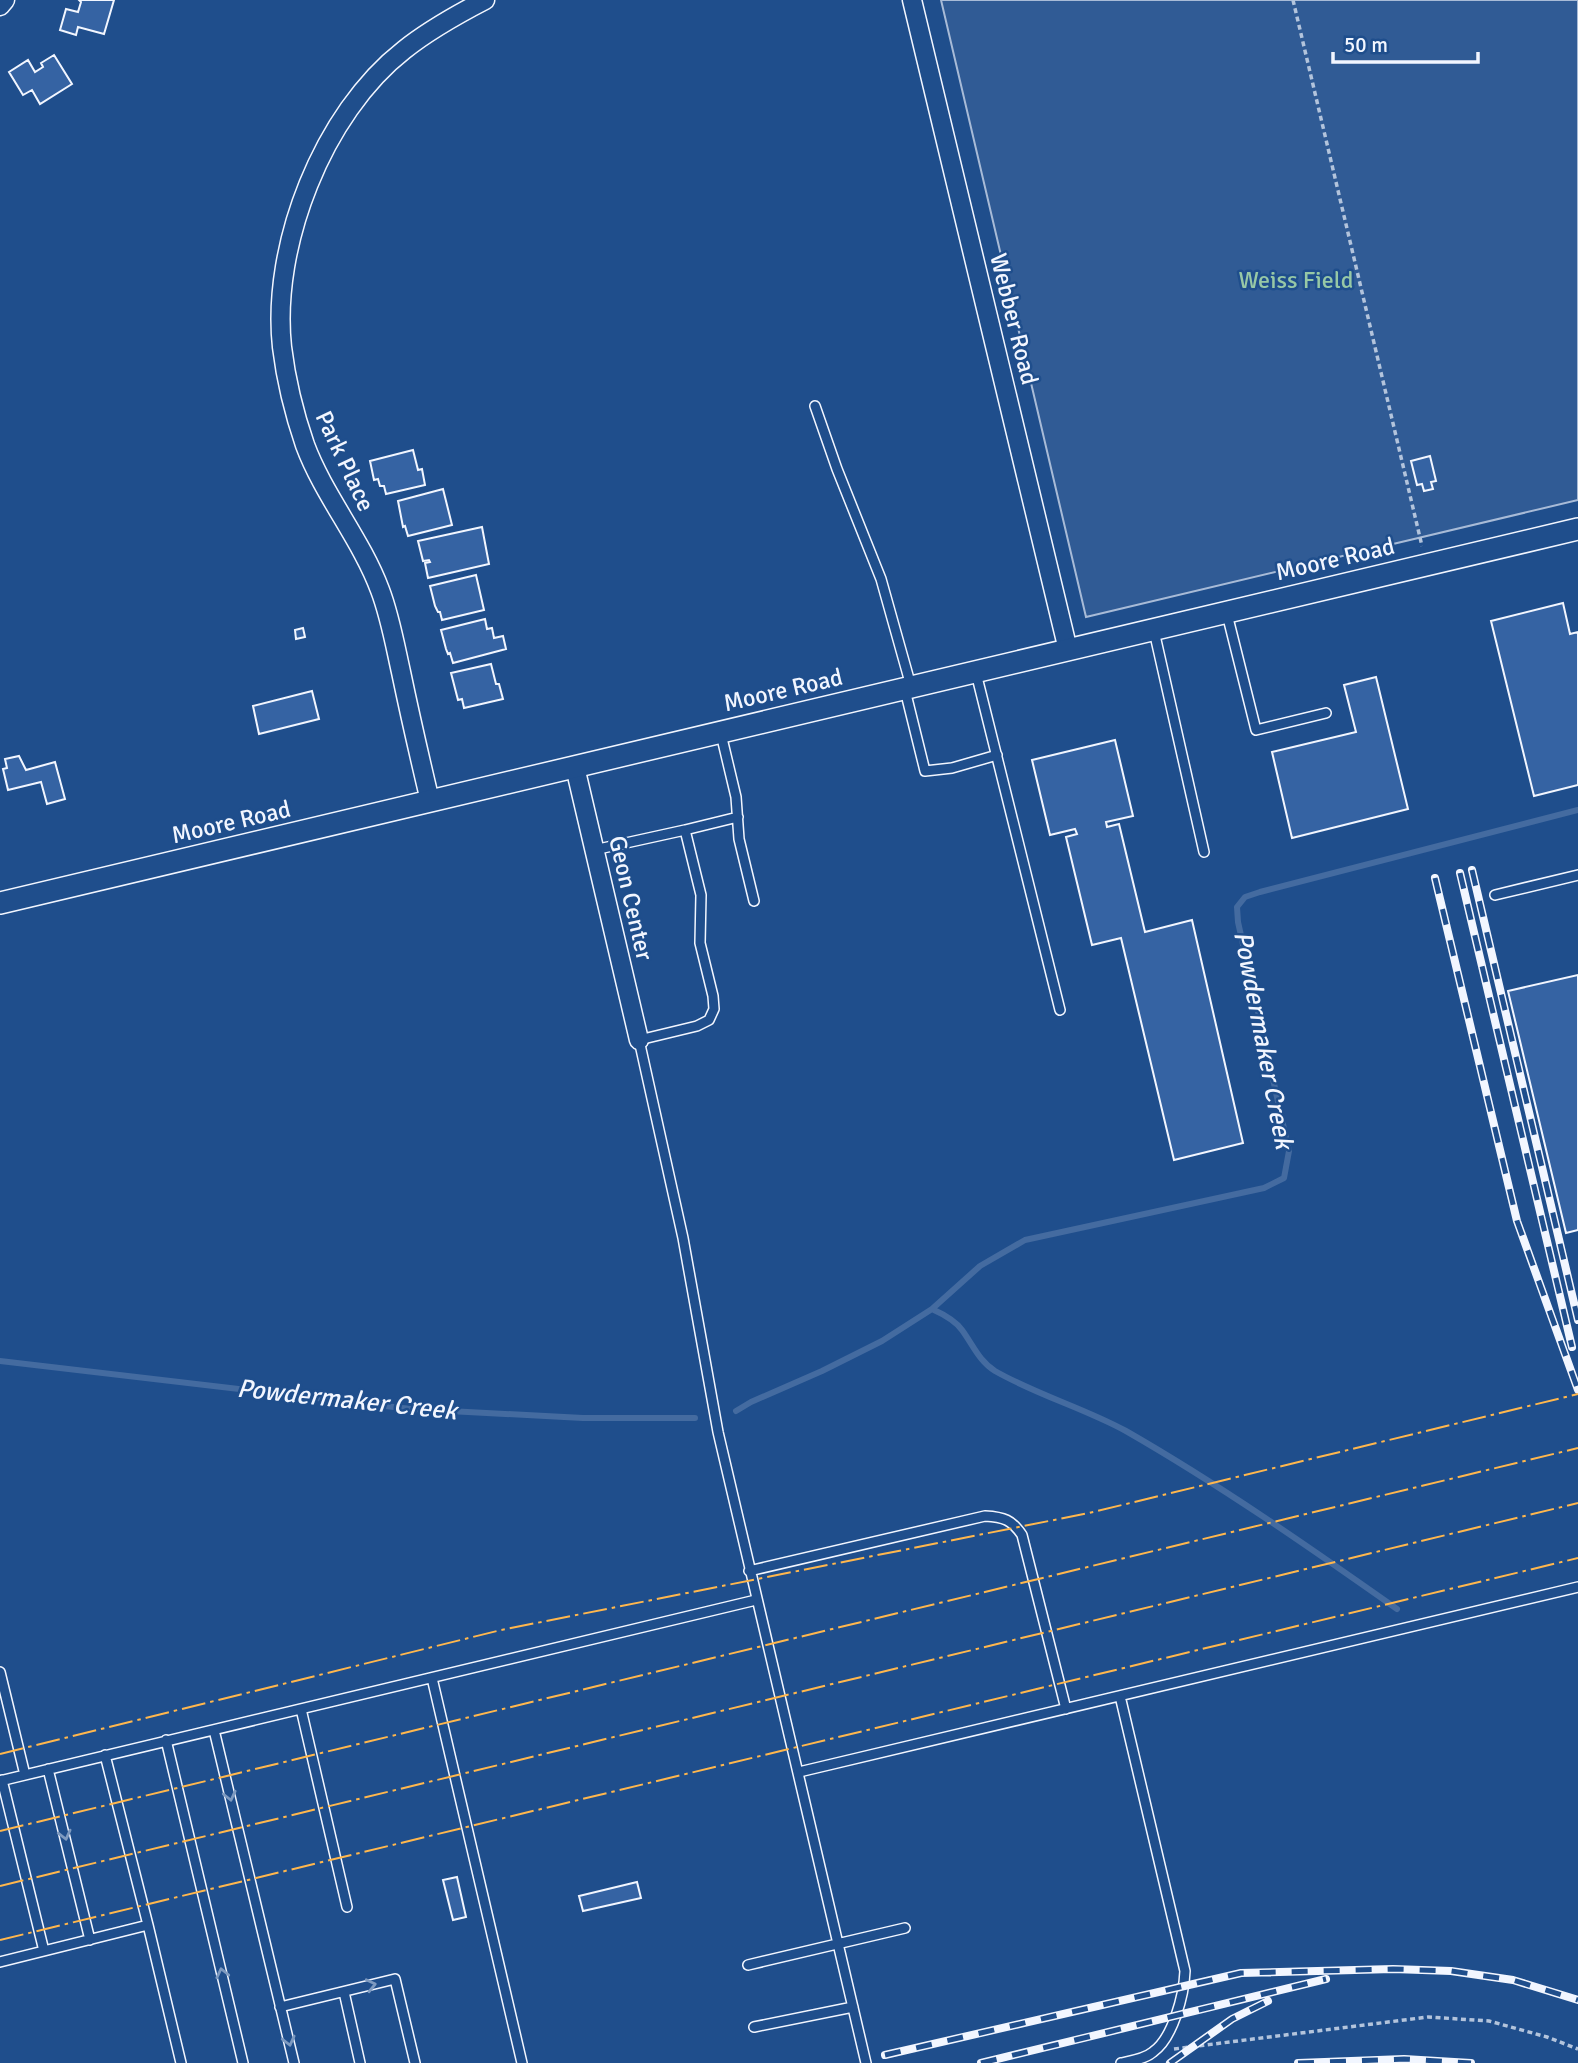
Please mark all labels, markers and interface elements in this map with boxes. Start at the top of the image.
scale bar [1333,21,1478,65]
text: 50 m [1344,32,1388,58]
street label: Webber Road [983,250,1045,388]
park label: Weiss Field [1239,265,1353,295]
street label: Park Place [309,406,381,516]
street label: Moore Road [1272,531,1398,587]
street label: Moore Road [720,662,846,718]
street label: Moore Road [168,794,294,850]
street label: Geon Center [602,833,660,963]
water label: Powdermaker Creek [1226,928,1300,1153]
water label: Powdermaker Creek [235,1373,461,1428]
one-way arrow [222,1790,236,1802]
one-way arrow [56,1829,71,1841]
one-way arrow [216,1967,230,1979]
one-way arrow [365,1979,377,1994]
one-way arrow [281,2035,295,2047]

